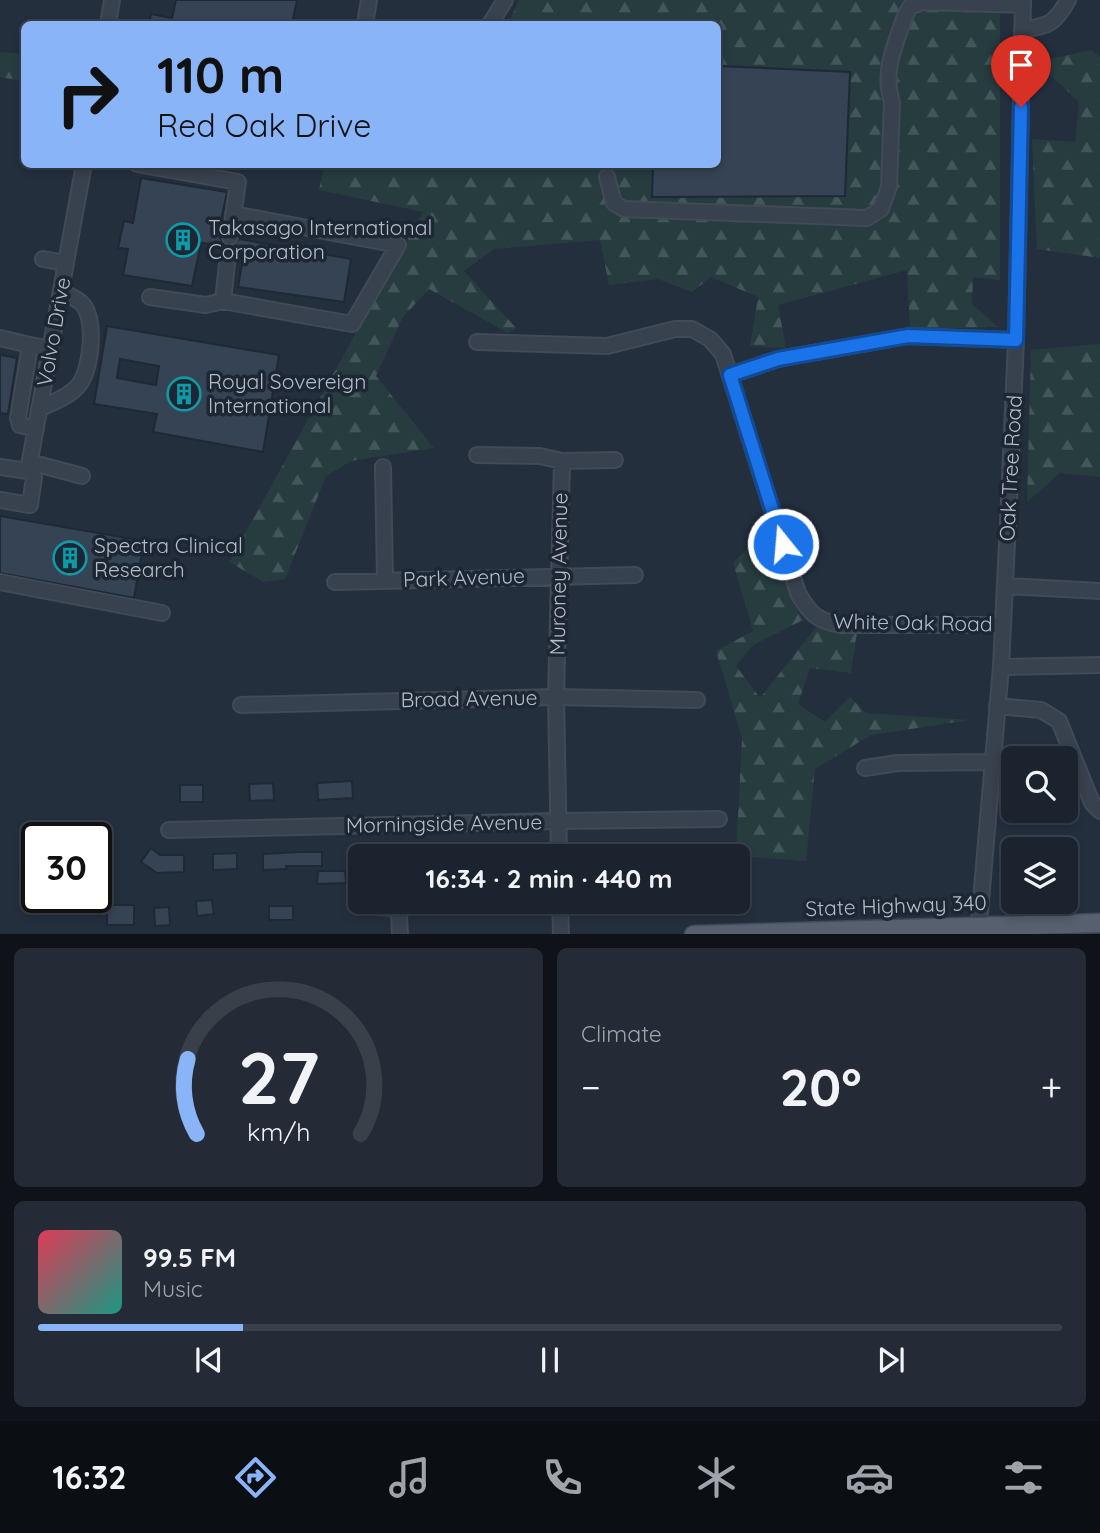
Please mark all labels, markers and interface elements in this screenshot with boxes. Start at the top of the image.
pin [991,35,1051,107]
text: 110 m [157,44,284,105]
icon: arrive [1002,46,1040,84]
icon: right [42,49,133,140]
text: Red Oak Drive [157,105,371,145]
place label: Takasago International Corporation [208,214,432,264]
building icon: Takasago International Corporation [164,221,202,259]
street label: Volvo Drive [31,275,75,388]
place label: Royal Sovereign International [208,368,366,418]
building icon: Royal Sovereign International [165,375,203,413]
street label: Oak Tree Road [993,394,1027,542]
street label: Muroney Avenue [544,492,572,656]
position arrow [746,507,820,581]
place label: Spectra Clinical Research [94,532,243,582]
building icon: Spectra Clinical Research [51,539,89,577]
street label: Park Avenue [403,562,525,592]
street label: White Oak Road [833,608,993,636]
street label: Broad Avenue [400,684,538,712]
map controls [1001,746,1078,914]
button: search [1001,746,1078,823]
street label: Morningside Avenue [346,808,542,838]
speed limit sign: 30 [21,822,112,913]
button: layers [1001,837,1078,914]
text: 16:34 · 2 min · 440 m [426,862,672,895]
street label: State Highway 340 [805,889,987,921]
text: Climate [581,1019,662,1048]
text: 27 [238,1031,319,1122]
text: 20° [780,1054,862,1119]
text: − [581,1063,601,1111]
text: + [1041,1063,1062,1111]
text: km/h [247,1115,310,1146]
text: 99.5 FM [143,1241,236,1274]
text: Music [143,1274,203,1303]
icon: previous [190,1341,228,1379]
icon: pause [531,1341,569,1379]
icon: next [872,1341,910,1379]
icon: directions [231,1453,280,1502]
icon: music [385,1453,434,1502]
icon: phone [538,1453,587,1502]
icon: climate [692,1453,741,1502]
icon: car [845,1453,894,1502]
icon: filters [999,1453,1048,1502]
text: 16:32 [52,1457,127,1497]

